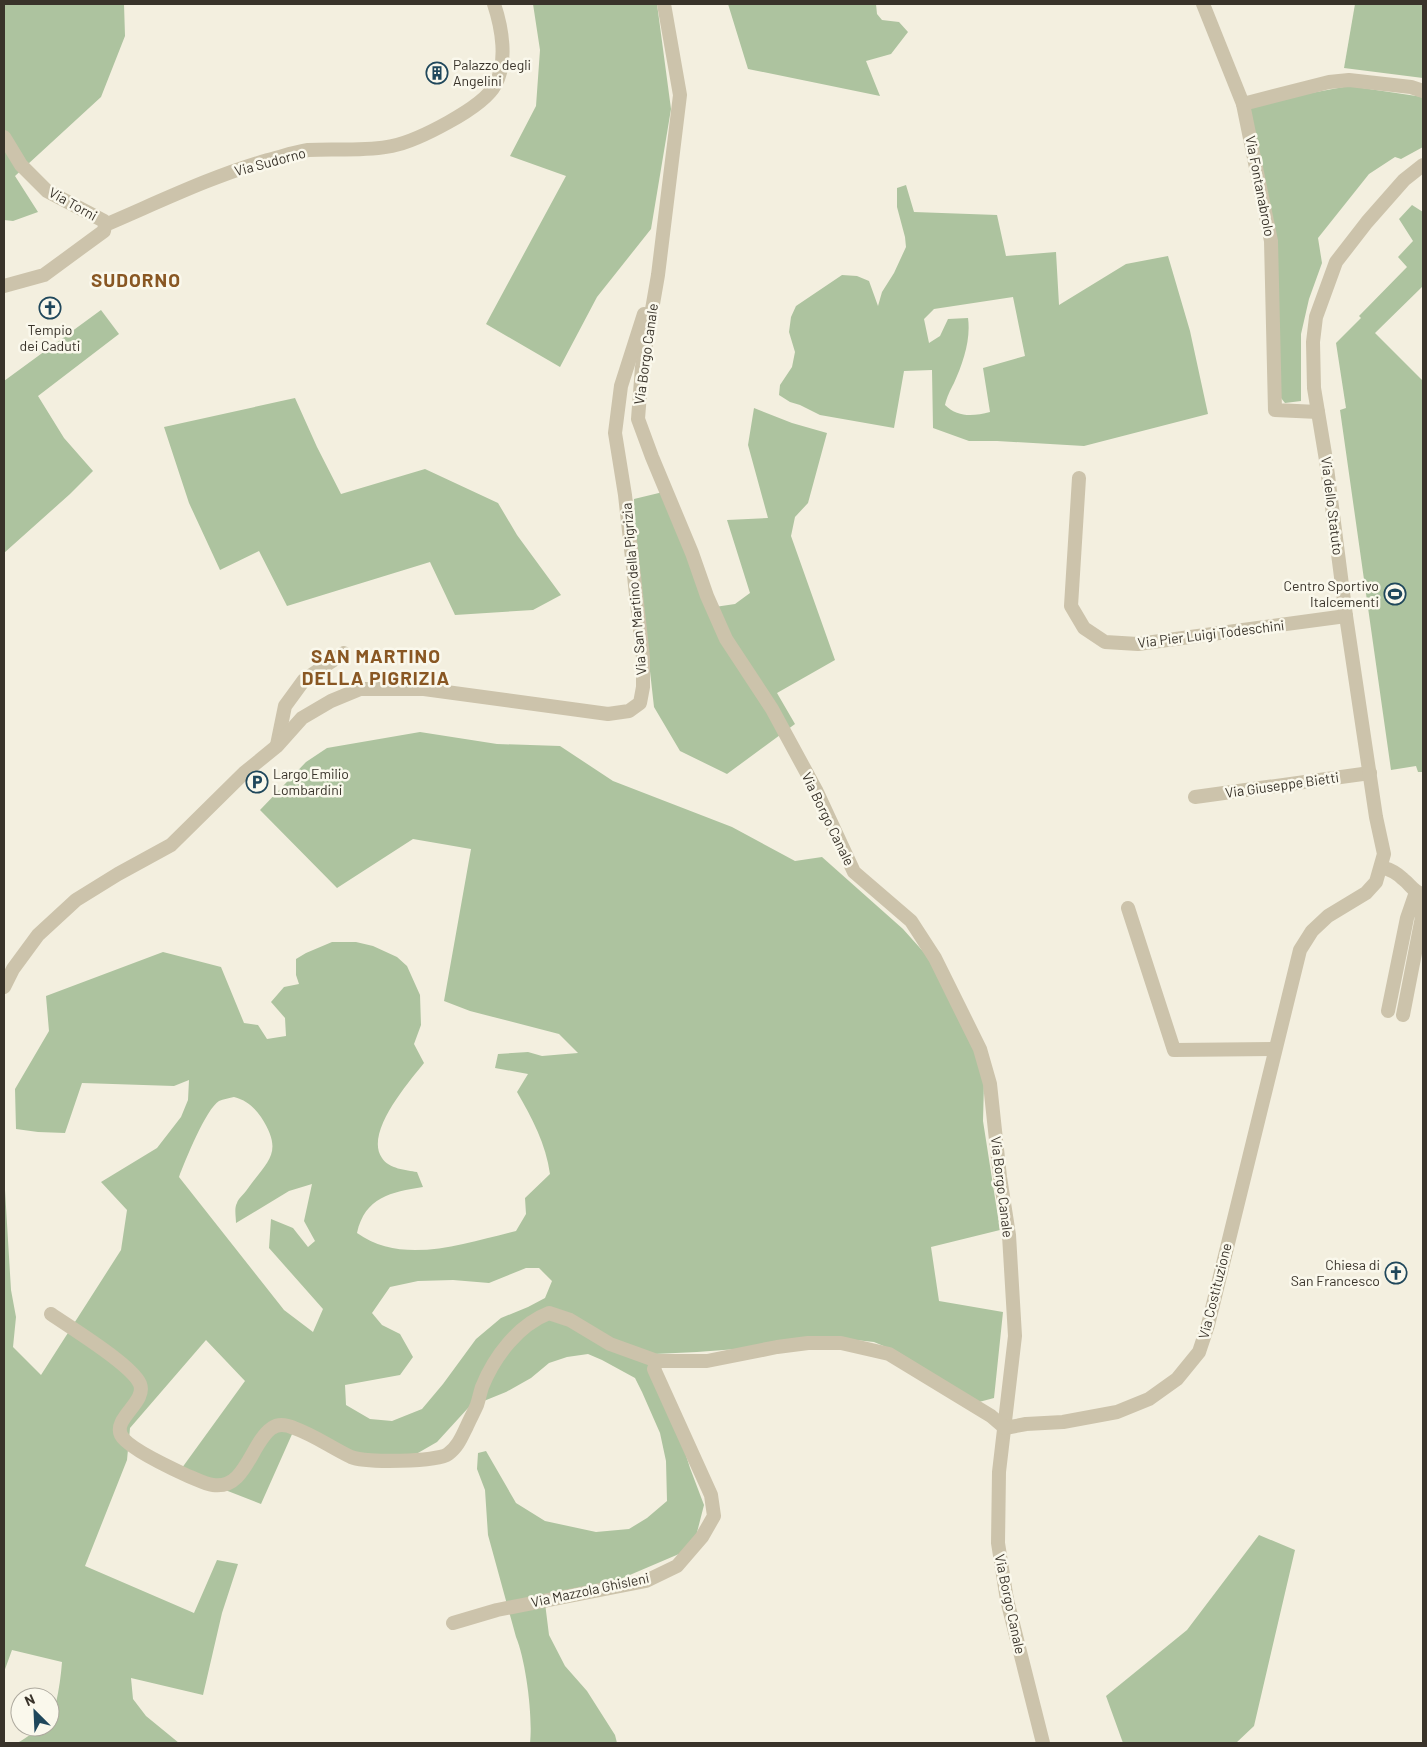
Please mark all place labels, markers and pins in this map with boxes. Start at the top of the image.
place label: Palazzo degli Angelini [453,56,531,89]
building icon: Palazzo degli Angelini [425,61,449,85]
church icon: Tempio dei Caduti [38,296,62,320]
place label: Tempio dei Caduti [20,321,80,354]
place label: Centro Sportivo Italcementi [1284,577,1379,610]
sports icon: Centro Sportivo Italcementi [1383,582,1407,606]
place label: Largo Emilio Lombardini [273,765,349,798]
parking icon: Largo Emilio Lombardini [245,770,269,794]
place label: Chiesa di San Francesco [1291,1256,1380,1289]
church icon: Chiesa di San Francesco [1384,1261,1408,1285]

